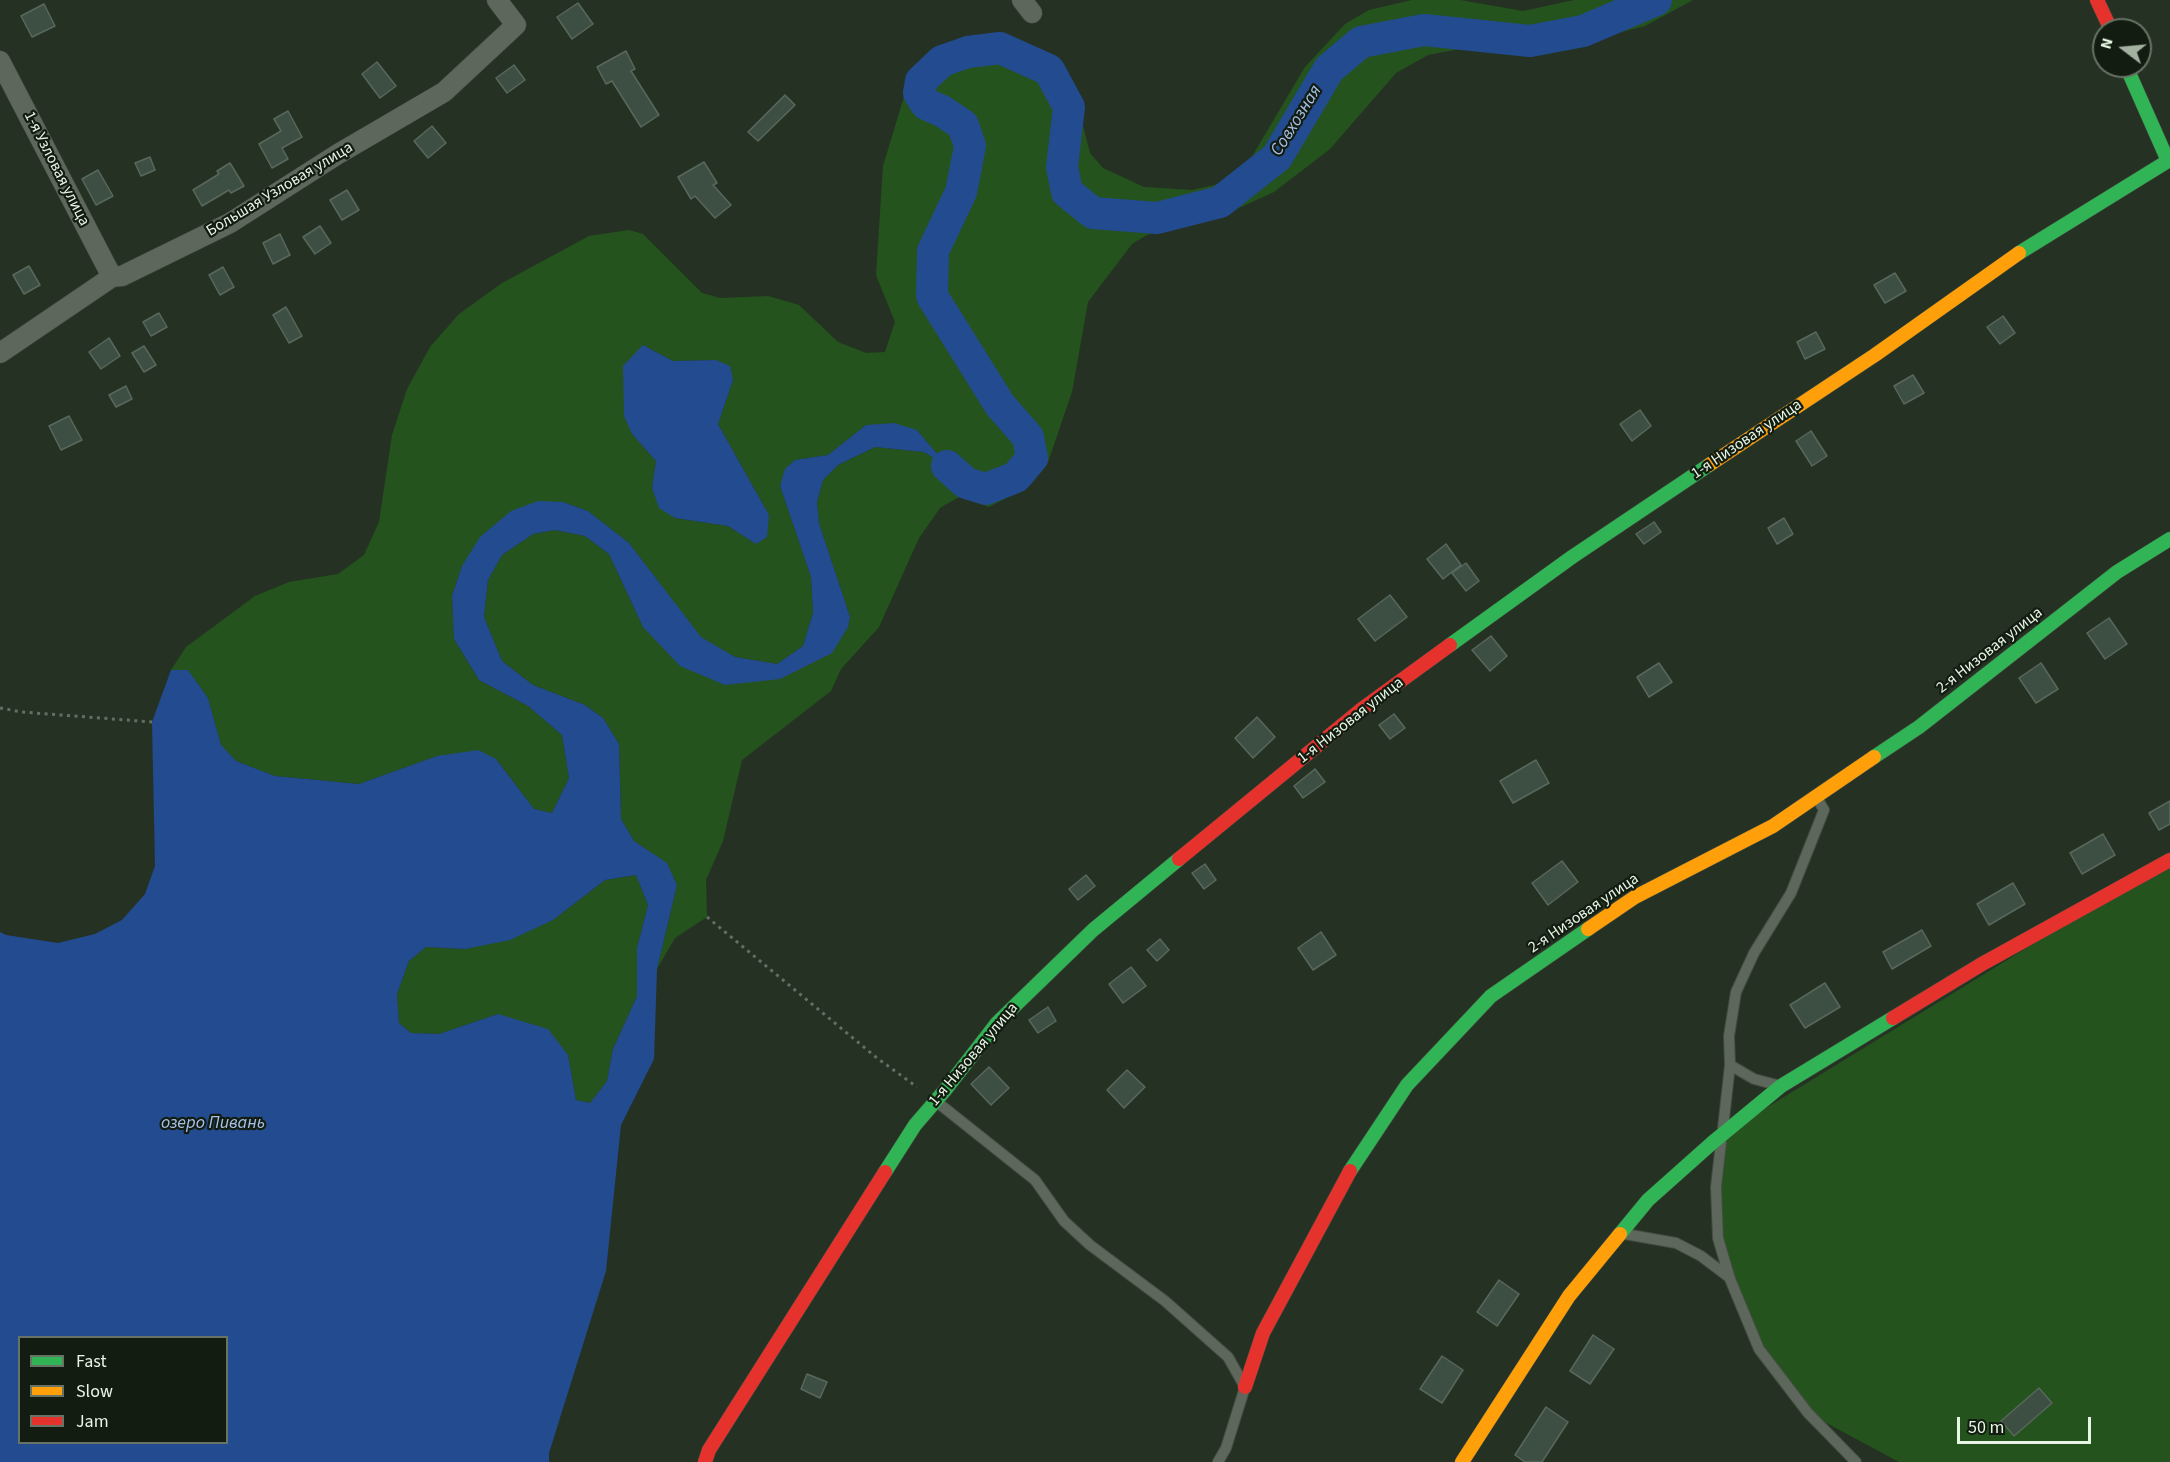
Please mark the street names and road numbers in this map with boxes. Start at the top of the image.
street label: 1-я Узловая улица [19,109,93,229]
street label: Большая Узловая улица [203,139,357,241]
street label: 1-я Низовая улица [1688,396,1806,484]
street label: 2-я Низовая улица [1933,604,2047,698]
street label: 1-я Низовая улица [1294,674,1408,768]
street label: 2-я Низовая улица [1525,870,1643,958]
street label: 1-я Низовая улица [925,999,1023,1111]

